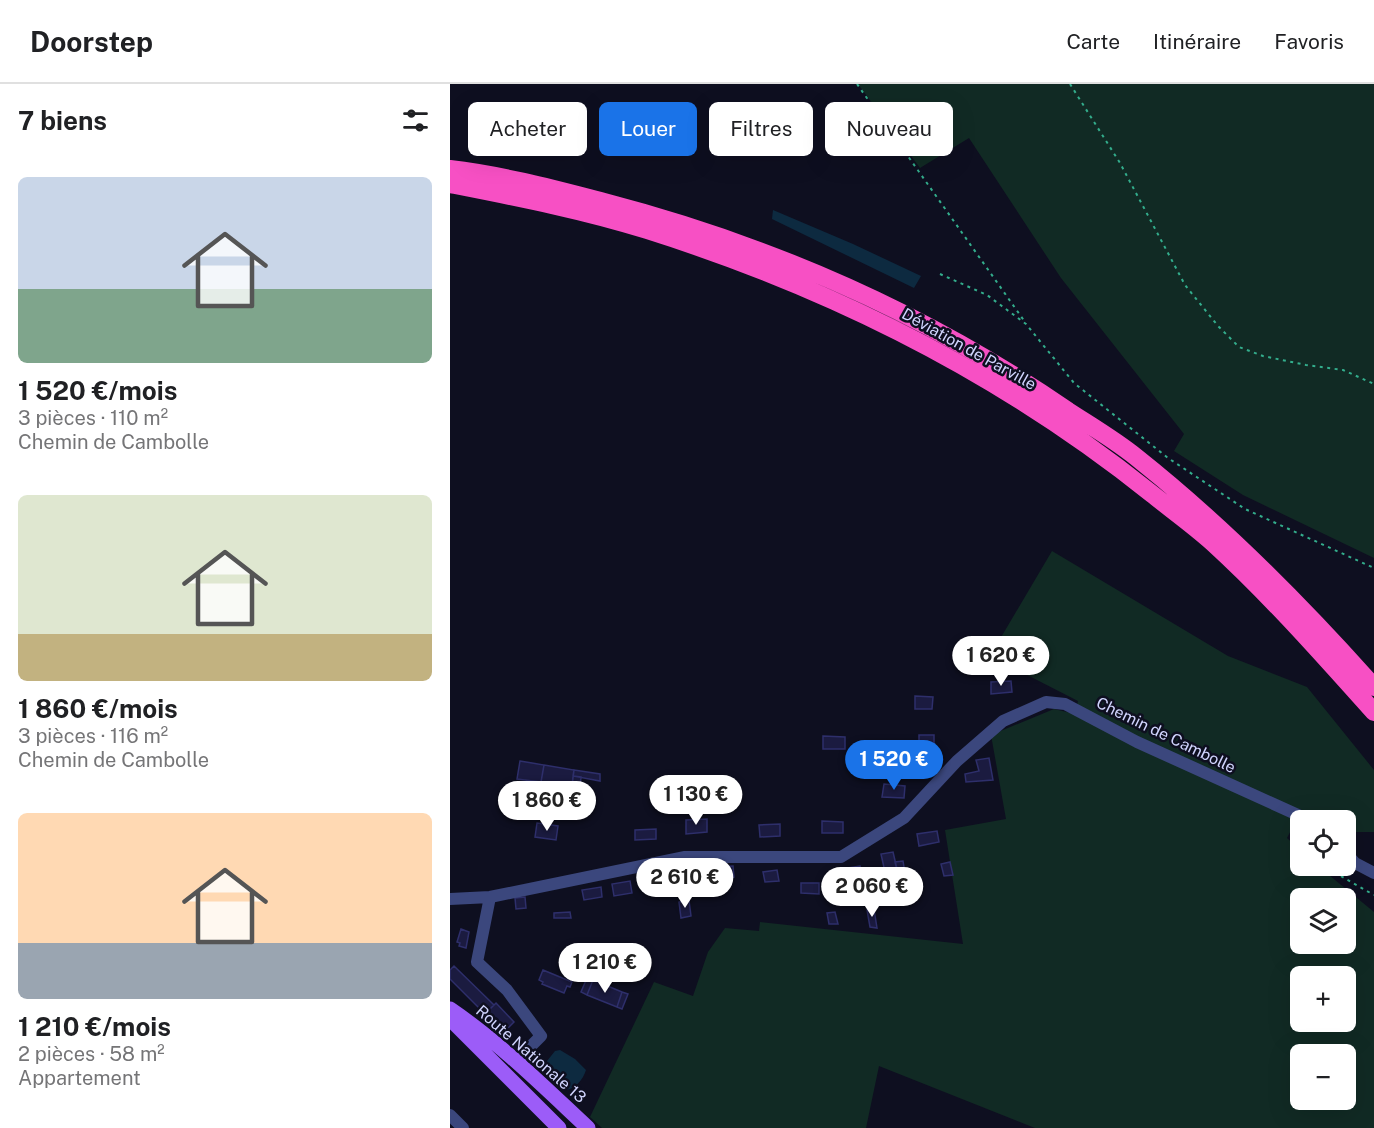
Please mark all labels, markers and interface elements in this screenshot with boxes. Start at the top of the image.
text: Doorstep [30,25,153,58]
text: Carte [1066,29,1120,54]
text: Itinéraire [1153,29,1241,54]
text: Favoris [1274,29,1344,54]
chip: Acheter [468,102,587,156]
chip: Louer [599,102,697,156]
chip: Filtres [709,102,813,156]
chip: Nouveau [825,102,953,156]
icon: filters [399,104,432,137]
text: 7 biens [18,105,107,136]
icon: home [171,216,279,324]
street label: Déviation de Parville [899,304,1039,394]
text: 1 520 €/mois [18,375,177,406]
text: 3 pièces · 110 m² [18,406,168,430]
text: Chemin de Cambolle [18,430,209,454]
icon: home [171,534,279,642]
pin: 1 620 € [946,636,1056,687]
text: 1 620 € [966,643,1036,667]
text: 1 860 €/mois [18,693,178,724]
street label: Chemin de Cambolle [1093,693,1239,777]
text: 3 pièces · 116 m² [18,724,168,748]
pin: 1 520 € [839,740,949,791]
text: 1 520 € [859,747,929,771]
text: Chemin de Cambolle [18,748,209,772]
pin: 1 130 € [641,775,751,826]
pin: 1 860 € [492,781,602,832]
text: 1 130 € [663,782,729,806]
text: 1 860 € [512,788,582,812]
map controls [1290,810,1356,1110]
button: locate [1290,810,1356,876]
icon: home [171,852,279,960]
pin: 2 610 € [630,858,740,909]
text: 2 610 € [650,865,720,889]
pin: 2 060 € [817,867,927,918]
text: 2 060 € [835,874,909,898]
button: layers [1290,888,1356,954]
pin: 1 210 € [550,943,660,994]
text: 1 210 € [573,950,637,974]
button: + [1290,966,1356,1032]
street label: Route Nationale 13 [472,1001,590,1107]
text: 1 210 €/mois [18,1011,171,1042]
text: 2 pièces · 58 m² [18,1042,165,1066]
button: − [1290,1044,1356,1110]
text: Appartement [18,1066,141,1090]

